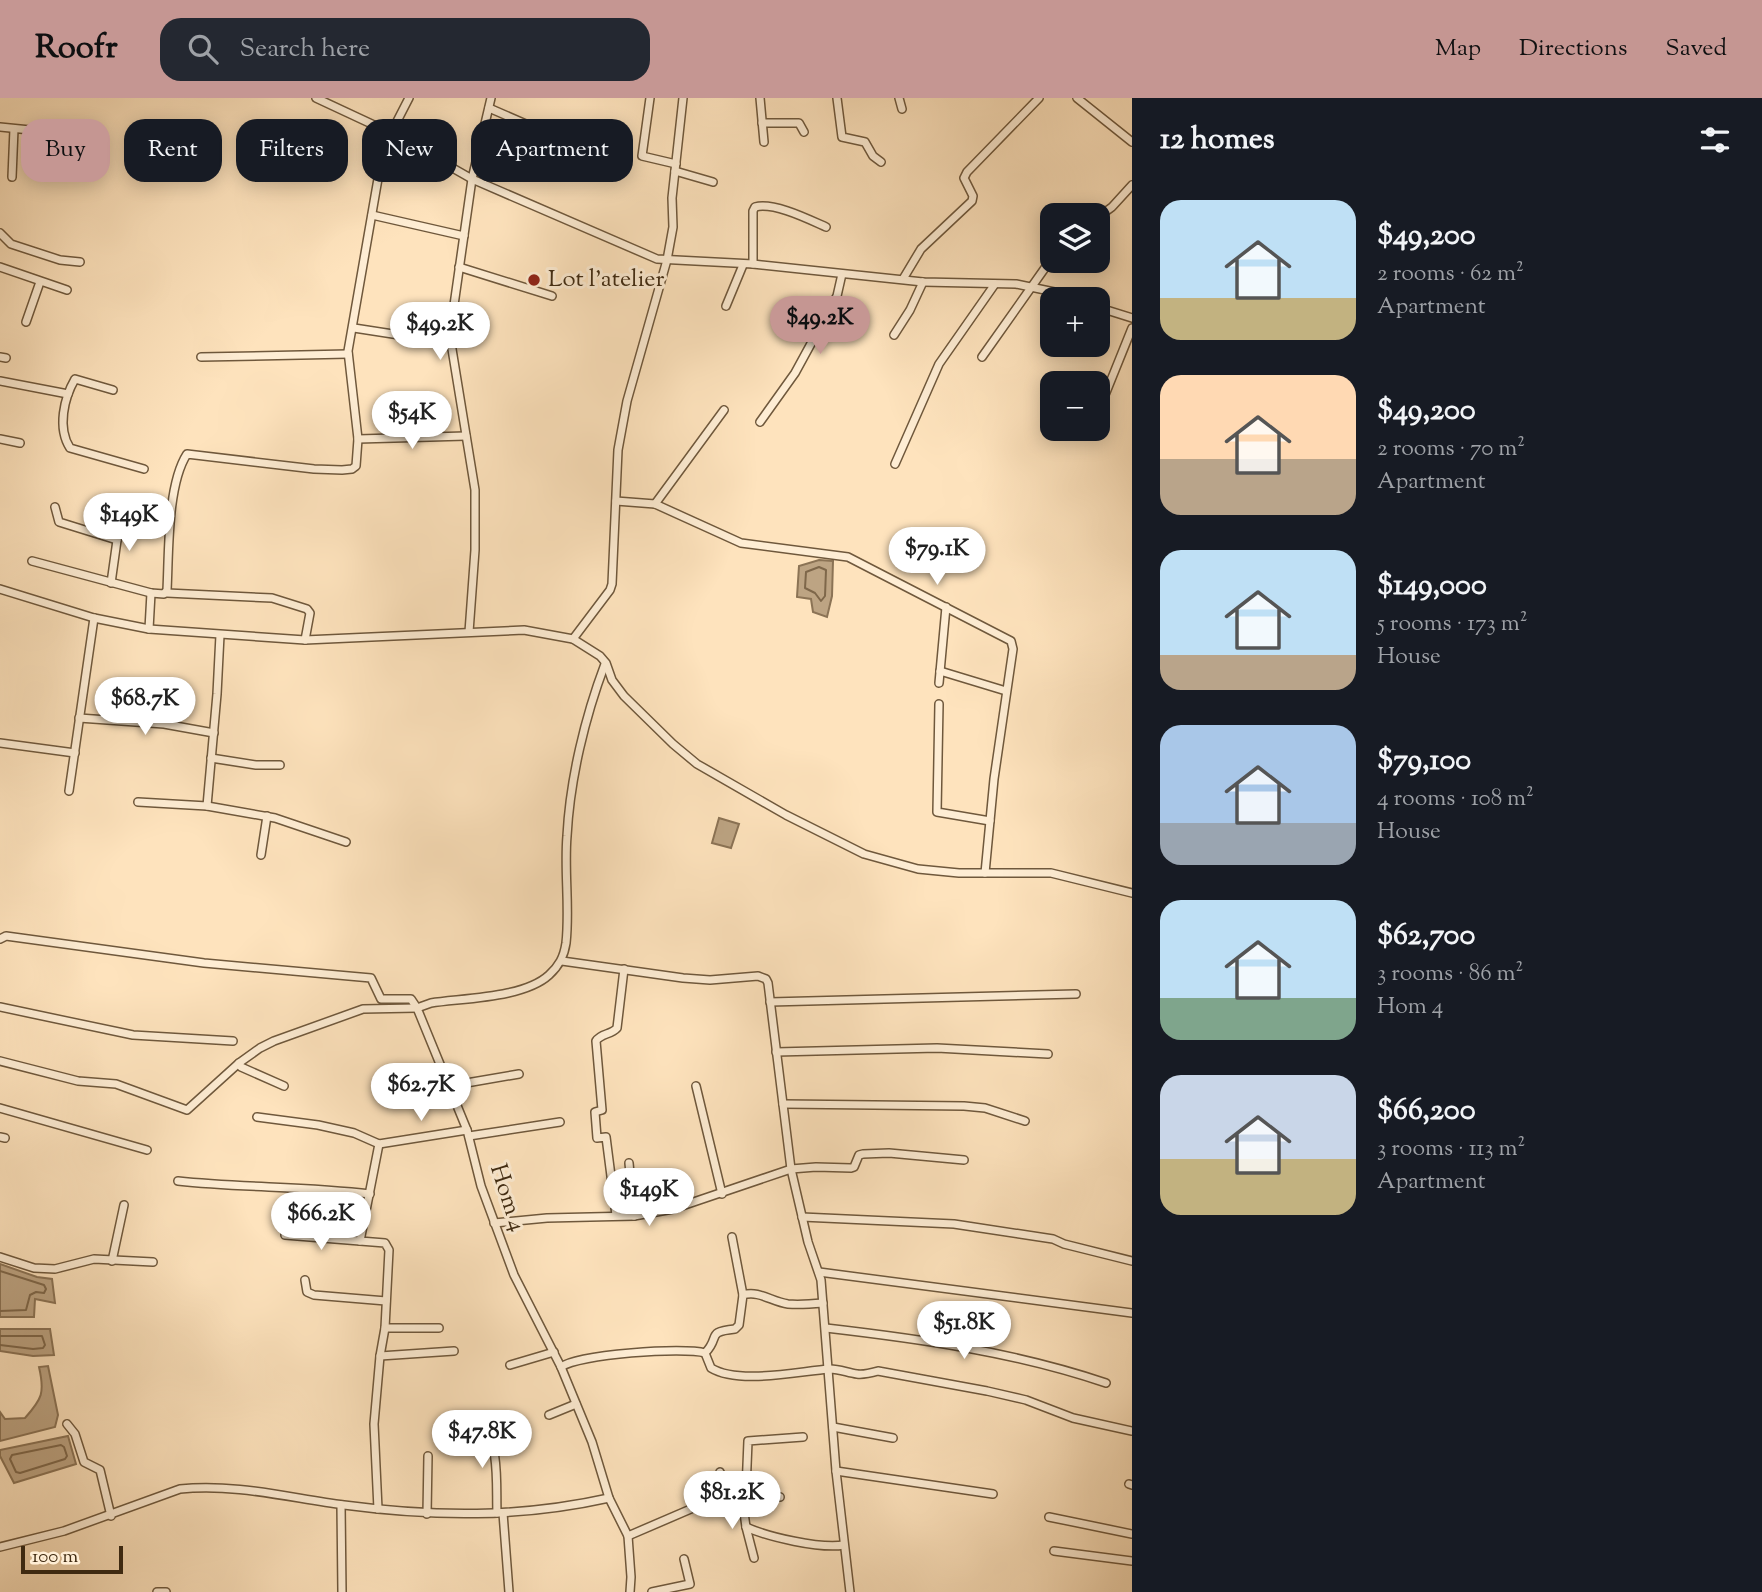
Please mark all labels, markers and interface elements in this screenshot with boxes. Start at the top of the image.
search box [160,18,650,81]
text: Roofr [35,25,118,73]
icon: search [184,30,222,68]
text: Search here [240,31,370,68]
text: Map [1435,32,1481,66]
text: Directions [1519,32,1627,66]
text: Saved [1665,32,1727,66]
chip: Buy [21,119,110,182]
chip: Rent [124,119,222,182]
chip: Filters [236,119,348,182]
chip: New [362,119,457,182]
chip: Apartment [471,119,633,182]
text: 12 homes [1160,119,1275,162]
icon: filters [1696,121,1734,159]
map controls [1040,203,1110,441]
button: layers [1040,203,1110,273]
text: $49,200 [1377,215,1476,258]
icon: home [1216,228,1300,312]
text: 2 rooms · 62 m² [1377,258,1524,291]
place label: Lot l'atelier [548,263,665,297]
marker: Lot l'atelier [526,272,542,288]
button: + [1040,287,1110,357]
text: Apartment [1377,291,1486,324]
pin: $49.2K [763,296,877,356]
pin: $49.2K [383,302,497,362]
text: $49.2K [786,302,854,335]
text: $49.2K [406,308,474,341]
button: − [1040,371,1110,441]
text: $49,200 [1377,390,1476,433]
pin: $54K [371,392,453,451]
text: $54K [388,397,436,430]
icon: home [1216,403,1300,487]
text: 2 rooms · 70 m² [1377,433,1525,466]
text: Apartment [1377,466,1486,499]
pin: $149K [80,494,178,553]
text: $149K [99,499,159,532]
pin: $79.1K [880,528,994,587]
text: $79.1K [905,533,969,566]
text: $149,000 [1377,565,1487,608]
icon: home [1216,578,1300,662]
text: 5 rooms · 173 m² [1377,608,1528,641]
text: House [1377,641,1441,674]
pin: $68.7K [88,678,202,737]
text: $68.7K [111,683,179,716]
text: $79,100 [1377,740,1471,783]
icon: home [1216,753,1300,837]
text: 4 rooms · 108 m² [1377,783,1534,816]
text: House [1377,816,1441,849]
text: $62,700 [1377,915,1475,958]
icon: home [1216,928,1300,1012]
text: 3 rooms · 86 m² [1377,958,1523,991]
text: Hom 4 [1377,991,1443,1024]
pin: $62.7K [364,1063,478,1123]
text: $62.7K [387,1069,455,1102]
text: $66,200 [1377,1090,1476,1133]
icon: home [1216,1103,1300,1187]
text: 3 rooms · 113 m² [1377,1133,1525,1166]
street label: Hom 4 [480,1160,534,1236]
text: Apartment [1377,1166,1486,1199]
pin: $149K [600,1168,698,1228]
text: $149K [619,1174,679,1207]
pin: $66.2K [264,1192,378,1252]
text: $66.2K [287,1198,355,1231]
pin: $51.8K [907,1302,1021,1361]
text: $51.8K [933,1307,995,1340]
pin: $47.8K [425,1410,539,1470]
text: $47.8K [448,1416,516,1449]
pin: $81.2K [675,1472,789,1531]
text: $81.2K [700,1477,764,1510]
scale bar [21,1543,122,1575]
text: 100 m [32,1544,78,1571]

